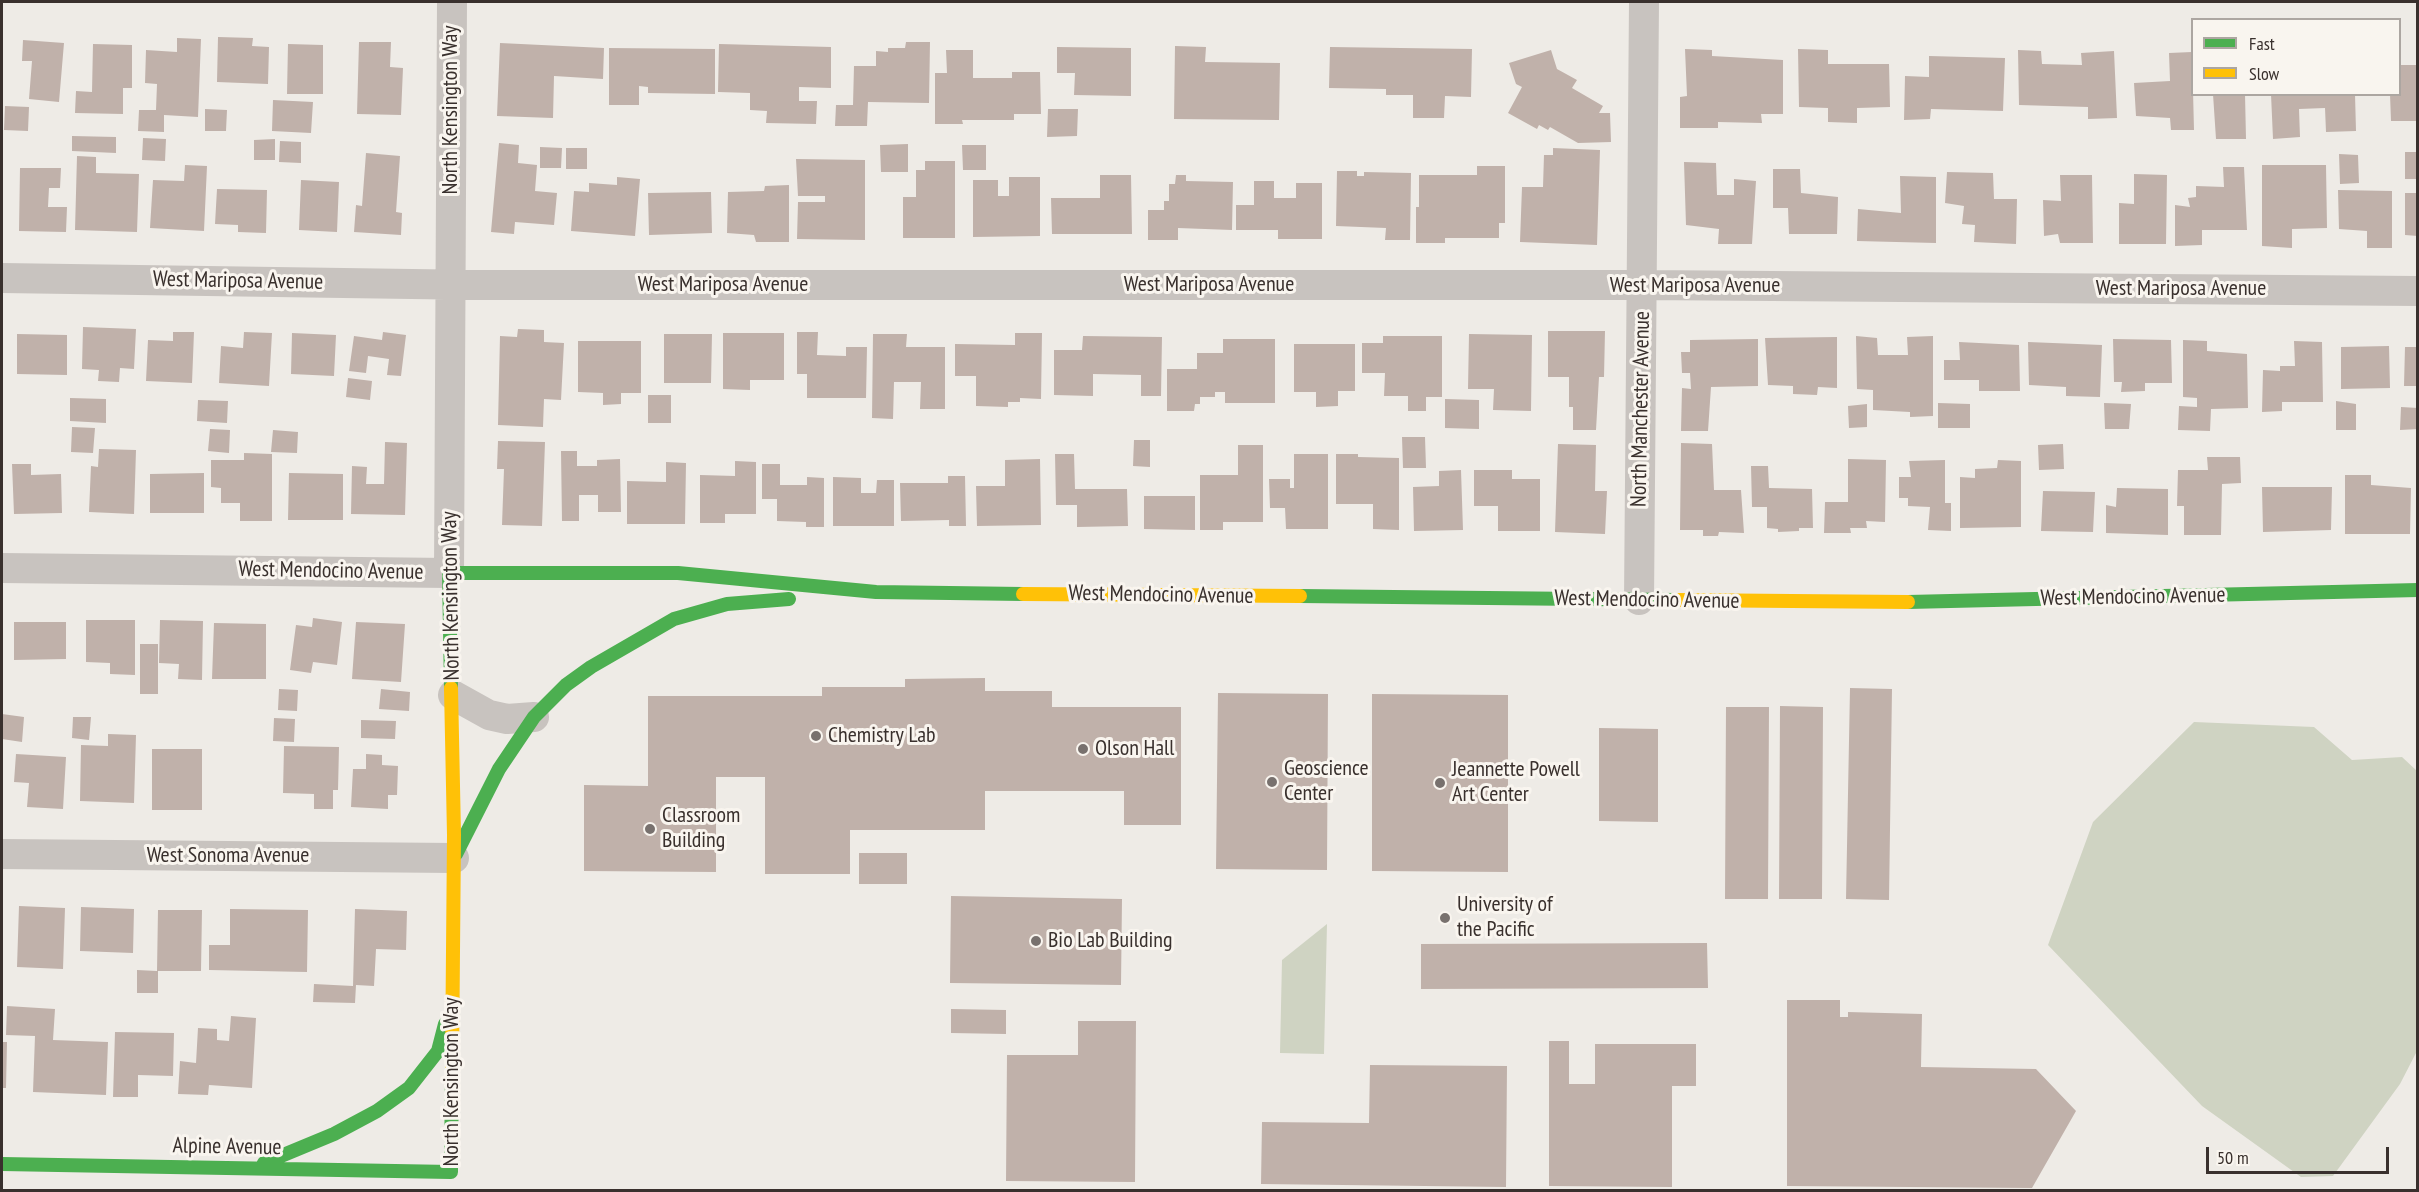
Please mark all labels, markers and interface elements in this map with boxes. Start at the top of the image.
legend [2191,18,2401,96]
street label: North Kensington Way [438,25,464,195]
text: Fast [2249,32,2275,55]
text: Slow [2249,62,2279,85]
street label: West Mariposa Avenue [153,266,323,296]
street label: West Mariposa Avenue [638,272,808,298]
street label: West Mariposa Avenue [1124,272,1294,298]
street label: West Mariposa Avenue [1610,273,1780,299]
street label: West Mariposa Avenue [2096,276,2266,302]
street label: North Manchester Avenue [1626,311,1656,507]
street label: North Kensington Way [436,511,466,681]
street label: West Mendocino Avenue [238,556,424,586]
street label: West Mendocino Avenue [1068,580,1254,610]
street label: West Mendocino Avenue [2040,582,2226,612]
street label: West Mendocino Avenue [1554,585,1740,615]
place label: Chemistry Lab [828,723,936,749]
marker: Chemistry Lab [809,729,823,743]
place label: Olson Hall [1095,736,1174,762]
marker: Olson Hall [1076,742,1090,756]
place label: Geoscience Center [1284,756,1369,807]
place label: Jeannette Powell Art Center [1452,757,1580,808]
marker: Geoscience Center [1265,775,1279,789]
marker: Jeannette Powell Art Center [1433,776,1447,790]
place label: Classroom Building [662,803,740,854]
marker: Classroom Building [643,822,657,836]
street label: West Sonoma Avenue [147,843,309,869]
place label: University of the Pacific [1457,892,1553,944]
marker: University of the Pacific [1438,911,1452,925]
place label: Bio Lab Building [1048,928,1172,954]
marker: Bio Lab Building [1029,934,1043,948]
street label: North Kensington Way [439,997,465,1167]
street label: Alpine Avenue [172,1133,282,1161]
scale bar [2209,1135,2392,1173]
text: 50 m [2217,1146,2249,1169]

